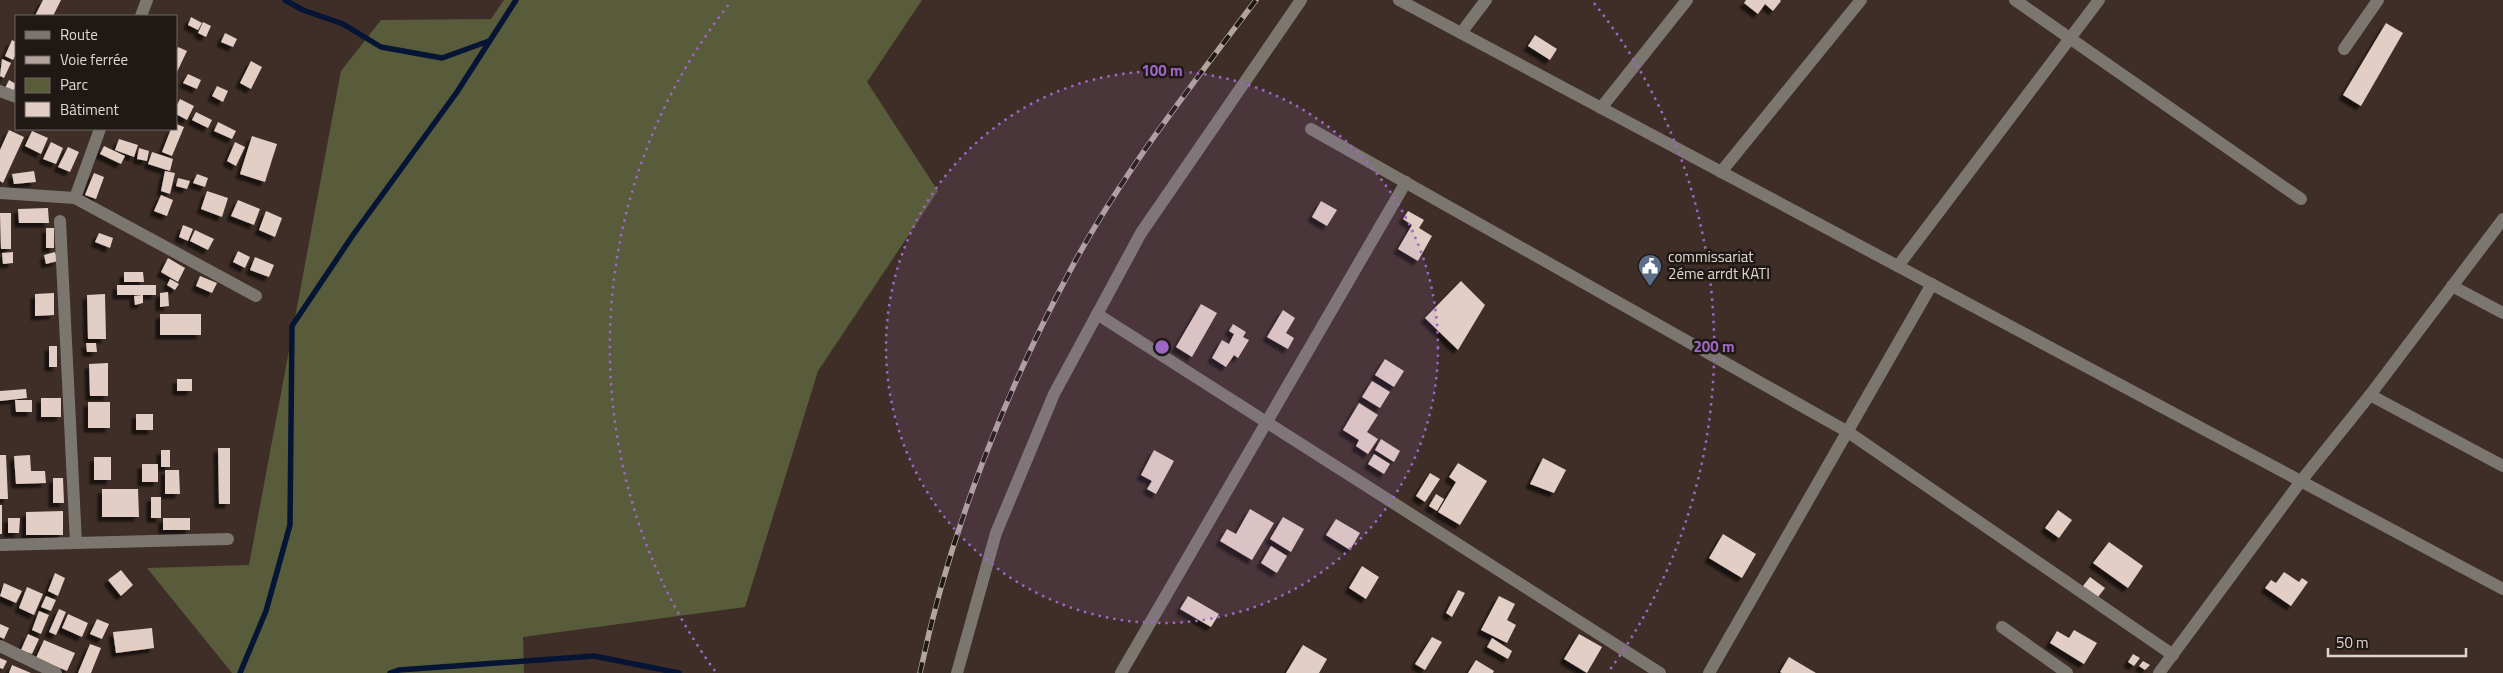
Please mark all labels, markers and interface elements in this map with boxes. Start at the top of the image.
legend [15,15,178,130]
text: Route [60,23,98,46]
text: Voie ferrée [60,48,128,71]
text: 100 m [1141,59,1183,82]
text: Parc [60,73,88,96]
text: Bâtiment [60,98,119,121]
place label: commissariat 2éme arrdt KATI [1668,245,1770,285]
public building icon: commissariat 2éme arrdt KATI [1637,253,1663,287]
text: 200 m [1693,335,1735,358]
centre of rings [1153,338,1171,356]
scale bar [2328,626,2466,658]
text: 50 m [2336,631,2369,654]

